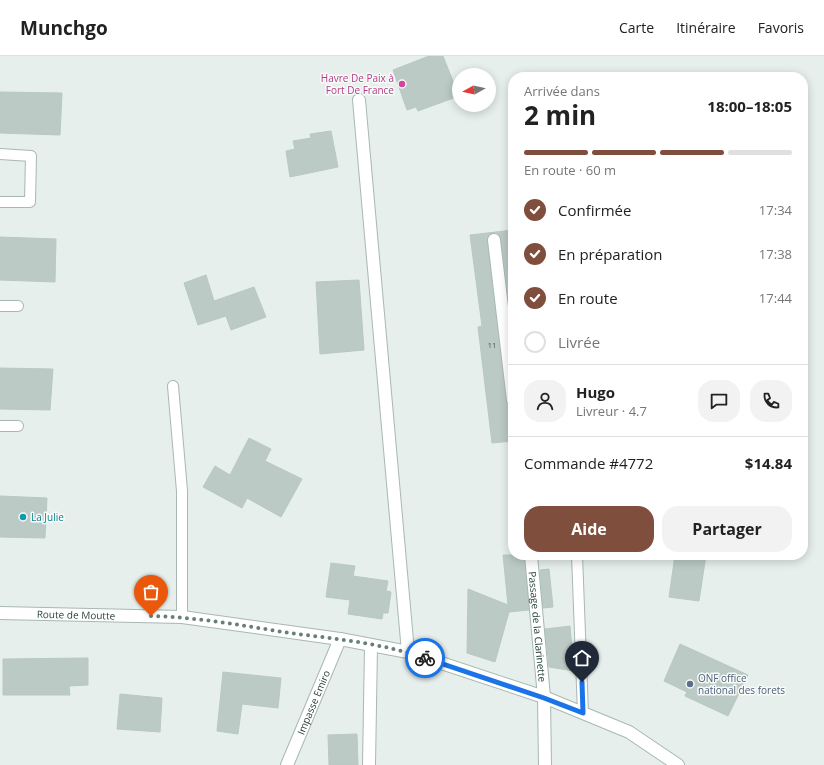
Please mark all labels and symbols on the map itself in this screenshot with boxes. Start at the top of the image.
north arrow [452,68,496,112]
place label: Havre De Paix à Fort De France [321,71,394,97]
marker: Havre De Paix à Fort De France [397,79,407,89]
house number: 11 [487,339,497,350]
place label: La Julie [31,510,64,524]
marker: La Julie [18,512,28,522]
street label: Passage de la Clarinette [526,571,550,683]
pin [134,575,168,616]
street label: Route de Moutte [37,607,116,623]
courier [405,638,445,678]
pin [565,641,599,682]
street label: Impasse Emiro [294,668,333,737]
place label: ONF office national des forets [698,671,785,697]
marker: ONF office national des forets [685,679,695,689]

